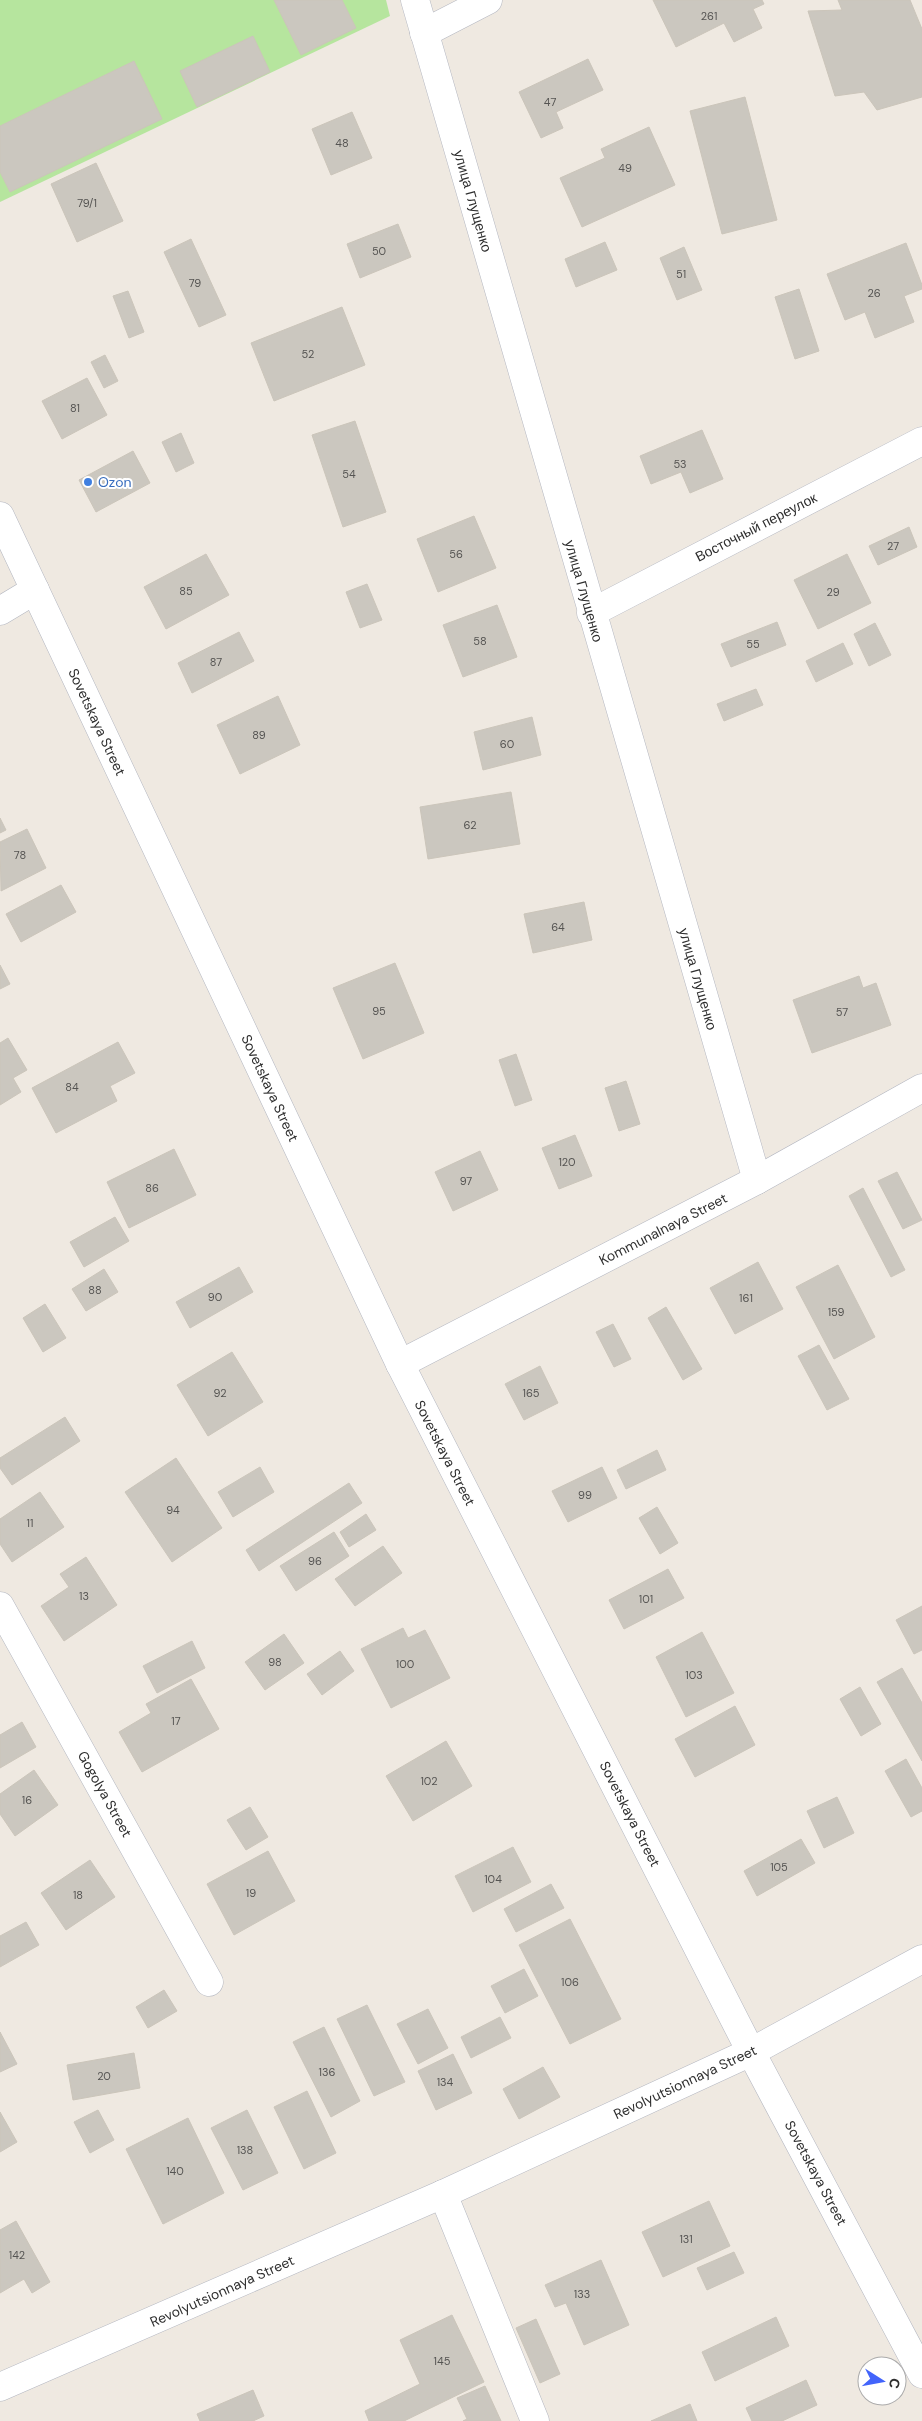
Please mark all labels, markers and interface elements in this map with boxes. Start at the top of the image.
house number: 261 [701,9,717,23]
house number: 47 [544,95,556,109]
house number: 48 [335,136,349,150]
street label: улица Глущенко [450,148,496,254]
house number: 49 [618,161,632,175]
house number: 79/1 [77,196,97,210]
house number: 50 [372,244,386,258]
house number: 51 [676,267,686,281]
house number: 79 [189,276,201,290]
house number: 26 [867,286,881,300]
house number: 52 [302,347,314,361]
house number: 81 [70,401,80,415]
house number: 53 [673,457,687,471]
house number: 54 [342,467,356,481]
place label: Ozon [98,473,132,491]
marker: Ozon [82,476,94,488]
street label: Восточный переулок [692,488,821,565]
street label: улица Глущенко [561,538,607,644]
house number: 27 [887,539,899,553]
house number: 56 [449,547,463,561]
house number: 85 [179,584,193,598]
house number: 29 [826,585,840,599]
house number: 58 [473,634,487,648]
house number: 55 [746,637,760,651]
house number: 87 [210,655,222,669]
street label: Sovetskaya Street [64,666,130,778]
house number: 89 [252,728,266,742]
house number: 60 [500,737,514,751]
house number: 62 [464,818,476,832]
house number: 78 [14,848,26,862]
house number: 64 [551,920,565,934]
street label: улица Глущенко [675,926,721,1032]
house number: 95 [372,1004,386,1018]
house number: 57 [836,1005,848,1019]
street label: Sovetskaya Street [237,1032,303,1144]
house number: 84 [65,1080,79,1094]
house number: 120 [558,1155,576,1169]
house number: 97 [460,1174,472,1188]
house number: 86 [145,1181,159,1195]
street label: Kommunalnaya Street [596,1189,730,1269]
house number: 88 [88,1283,102,1297]
house number: 90 [208,1290,222,1304]
house number: 161 [739,1291,753,1305]
house number: 159 [828,1305,844,1319]
house number: 92 [213,1386,227,1400]
house number: 165 [523,1386,540,1400]
street label: Sovetskaya Street [411,1397,479,1509]
house number: 99 [578,1488,592,1502]
house number: 94 [166,1503,180,1517]
house number: 11 [27,1516,33,1530]
house number: 96 [308,1554,322,1568]
house number: 13 [79,1589,89,1603]
house number: 101 [639,1592,653,1606]
house number: 98 [268,1655,282,1669]
house number: 100 [396,1657,414,1671]
house number: 103 [685,1668,703,1682]
house number: 17 [171,1714,181,1728]
street label: Gogolya Street [74,1748,136,1840]
street label: Sovetskaya Street [596,1758,664,1870]
house number: 102 [420,1774,438,1788]
house number: 16 [22,1793,32,1807]
house number: 105 [770,1860,788,1874]
house number: 104 [484,1872,502,1886]
house number: 19 [246,1886,256,1900]
house number: 18 [73,1888,83,1902]
house number: 106 [561,1975,579,1989]
street label: Revolyutsionnaya Street [611,2041,759,2123]
house number: 136 [319,2065,336,2079]
house number: 20 [97,2069,111,2083]
house number: 134 [437,2075,454,2089]
street label: Sovetskaya Street [781,2118,851,2228]
house number: 138 [237,2143,253,2157]
house number: 140 [166,2164,184,2178]
house number: 131 [679,2232,693,2246]
house number: 142 [9,2248,25,2262]
street label: Revolyutsionnaya Street [147,2251,297,2331]
house number: 133 [574,2287,590,2301]
house number: 145 [434,2354,451,2368]
north arrow [857,2356,907,2406]
text: С [885,2377,905,2390]

